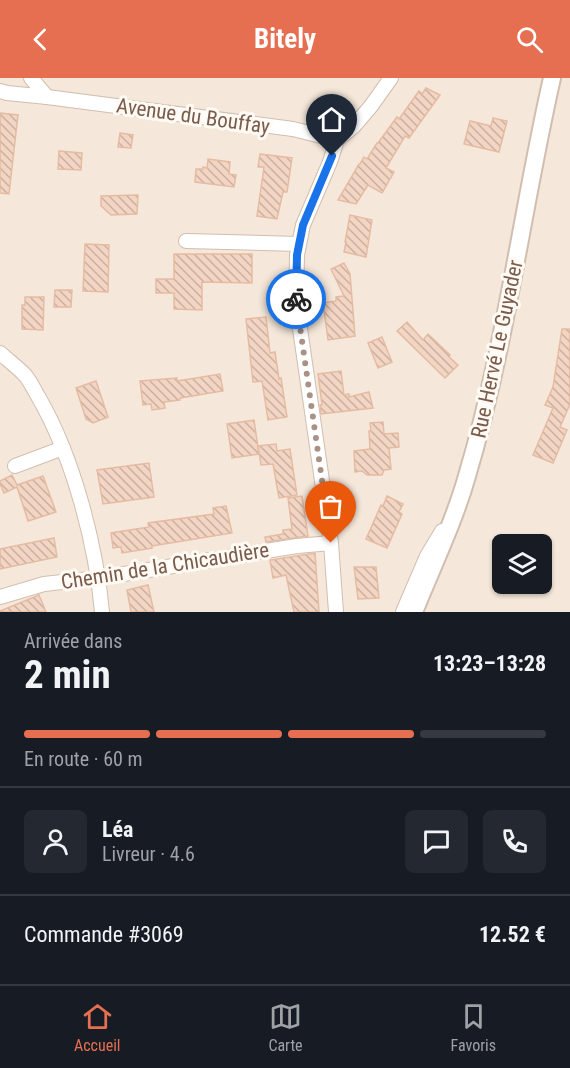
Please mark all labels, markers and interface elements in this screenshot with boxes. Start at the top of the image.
icon: back [24,23,57,56]
text: Bitely [254,23,316,55]
icon: search [513,23,546,56]
street label: Avenue du Bouffay [115,93,272,139]
pin [306,94,357,156]
icon: home [315,103,348,136]
street label: Rue Hervé Le Guyader [466,258,528,440]
courier [266,269,326,329]
icon: bike [280,283,313,316]
pin [305,481,356,543]
icon: bag [314,490,347,523]
map controls [492,534,552,594]
button: layers [492,534,552,594]
street label: Chemin de la Chicaudière [59,538,271,594]
text: Arrivée dans [24,629,122,653]
text: 13:23–13:28 [433,651,546,676]
text: 2 min [24,652,111,698]
text: En route · 60 m [24,747,143,771]
button: person [24,810,87,873]
button: chat [405,810,468,873]
button: phone [483,810,546,873]
text: Léa [102,817,133,842]
text: Livreur · 4.6 [102,842,195,866]
text: Commande #3069 [24,922,184,947]
text: 12.52 € [479,922,546,947]
tab: Accueil [74,1000,121,1055]
tab: Carte [268,1000,303,1055]
tab: Favoris [450,1000,496,1055]

